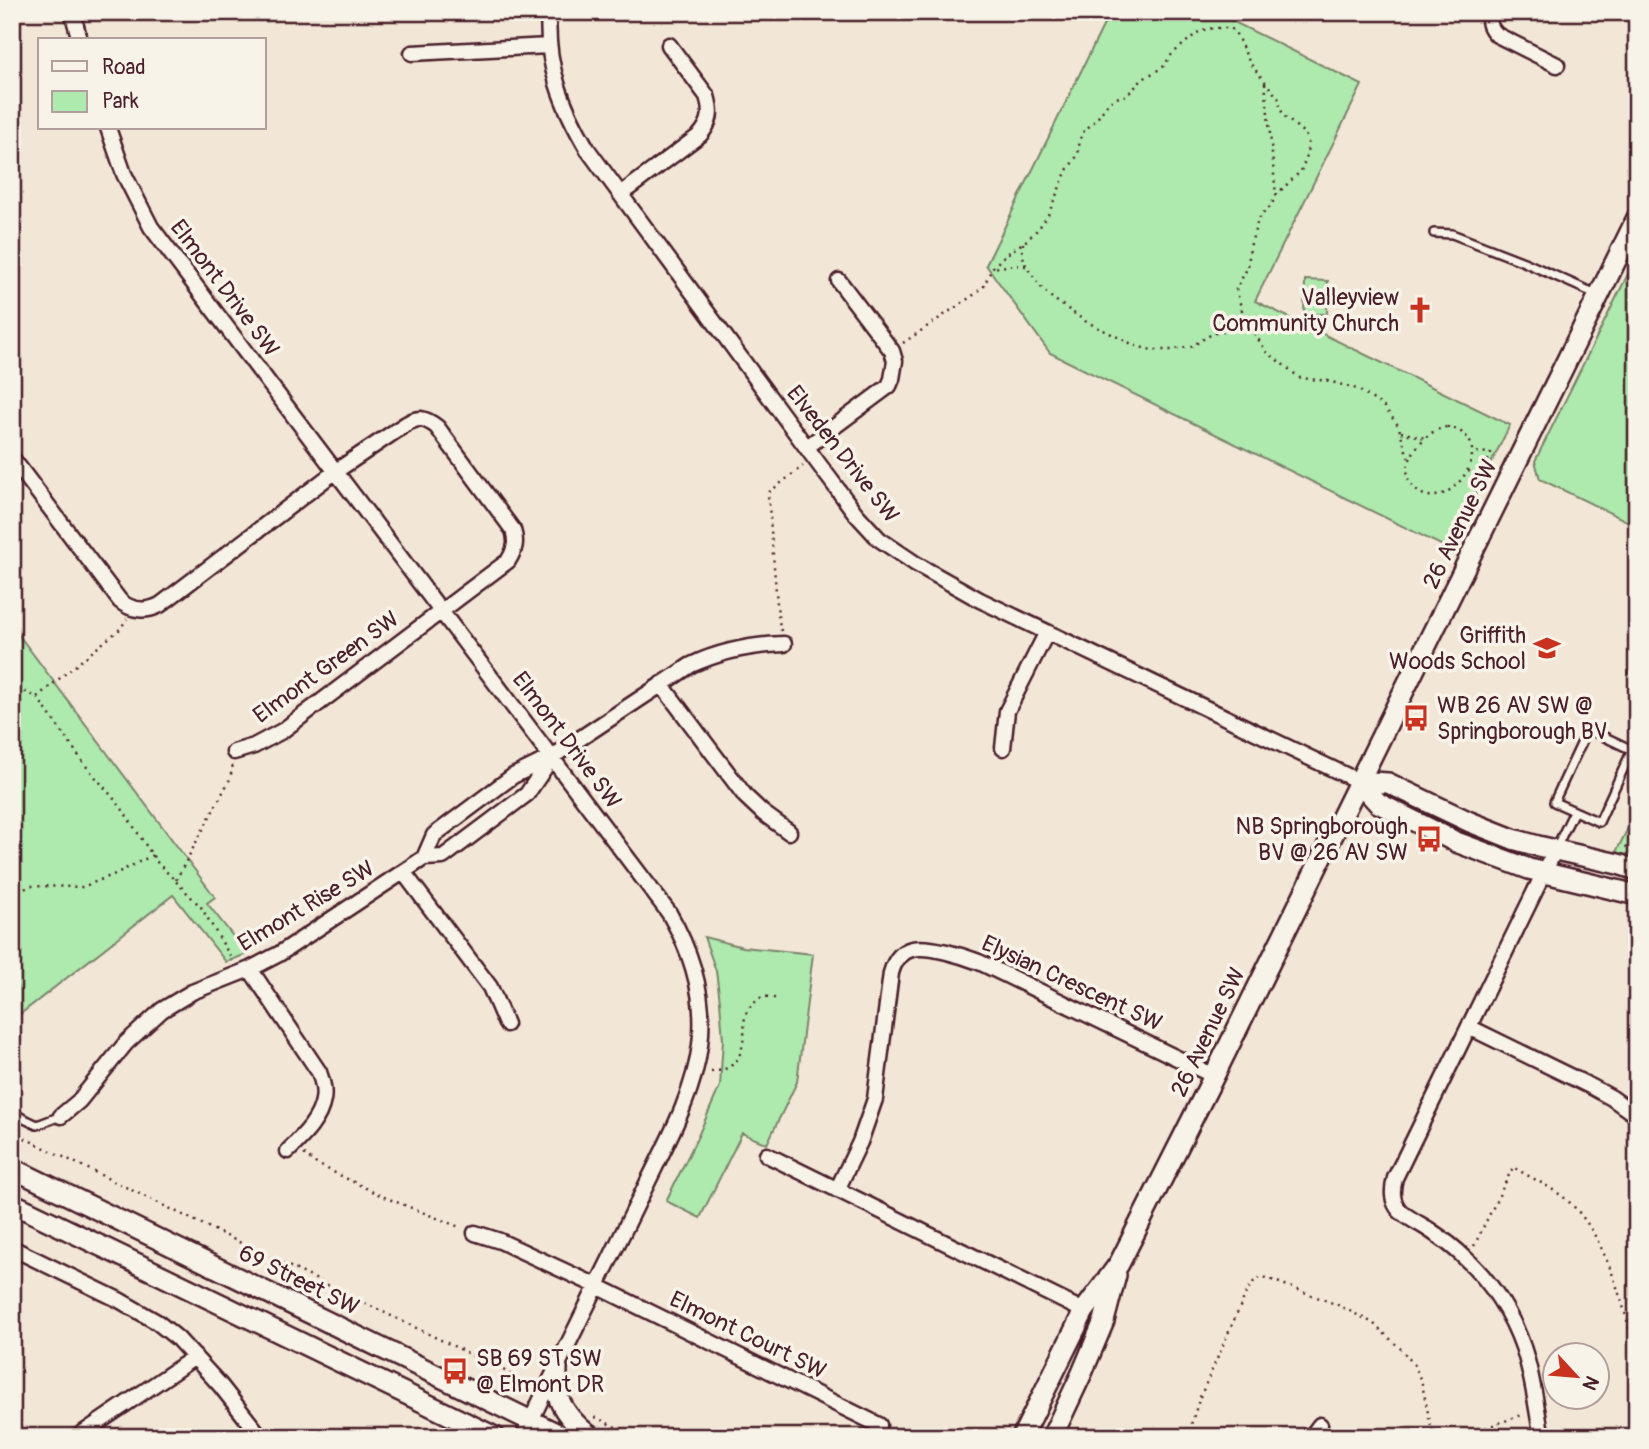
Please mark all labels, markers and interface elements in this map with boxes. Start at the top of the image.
legend [38,38,266,130]
text: Road [102,54,146,81]
text: Park [102,88,139,115]
street label: Elmont Drive SW [164,214,286,362]
place label: Valleyview Community Church [1212,283,1399,338]
church icon: Valleyview Community Church [1405,295,1435,325]
street label: Elveden Drive SW [780,379,906,529]
street label: 26 Avenue SW [1416,455,1504,593]
street label: Elmont Green SW [247,604,405,730]
place label: Griffith Woods School [1389,621,1526,676]
school or university icon: Griffith Woods School [1532,633,1562,663]
street label: Elmont Drive SW [506,666,628,814]
place label: WB 26 AV SW @ Springborough BV [1437,691,1608,746]
bus stop icon: WB 26 AV SW @ Springborough BV [1401,703,1431,733]
place label: NB Springborough BV @ 26 AV SW [1236,812,1408,867]
bus stop icon: NB Springborough BV @ 26 AV SW [1414,824,1444,854]
street label: Elmont Rise SW [232,854,380,958]
street label: Elysian Crescent SW [977,928,1167,1038]
street label: 26 Avenue SW [1164,963,1252,1101]
street label: 69 Street SW [234,1238,364,1322]
street label: Elmont Court SW [665,1285,831,1385]
north arrow [1540,1340,1610,1410]
place label: SB 69 ST SW @ Elmont DR [476,1344,604,1399]
bus stop icon: SB 69 ST SW @ Elmont DR [440,1356,470,1386]
text: N [1577,1372,1604,1394]

